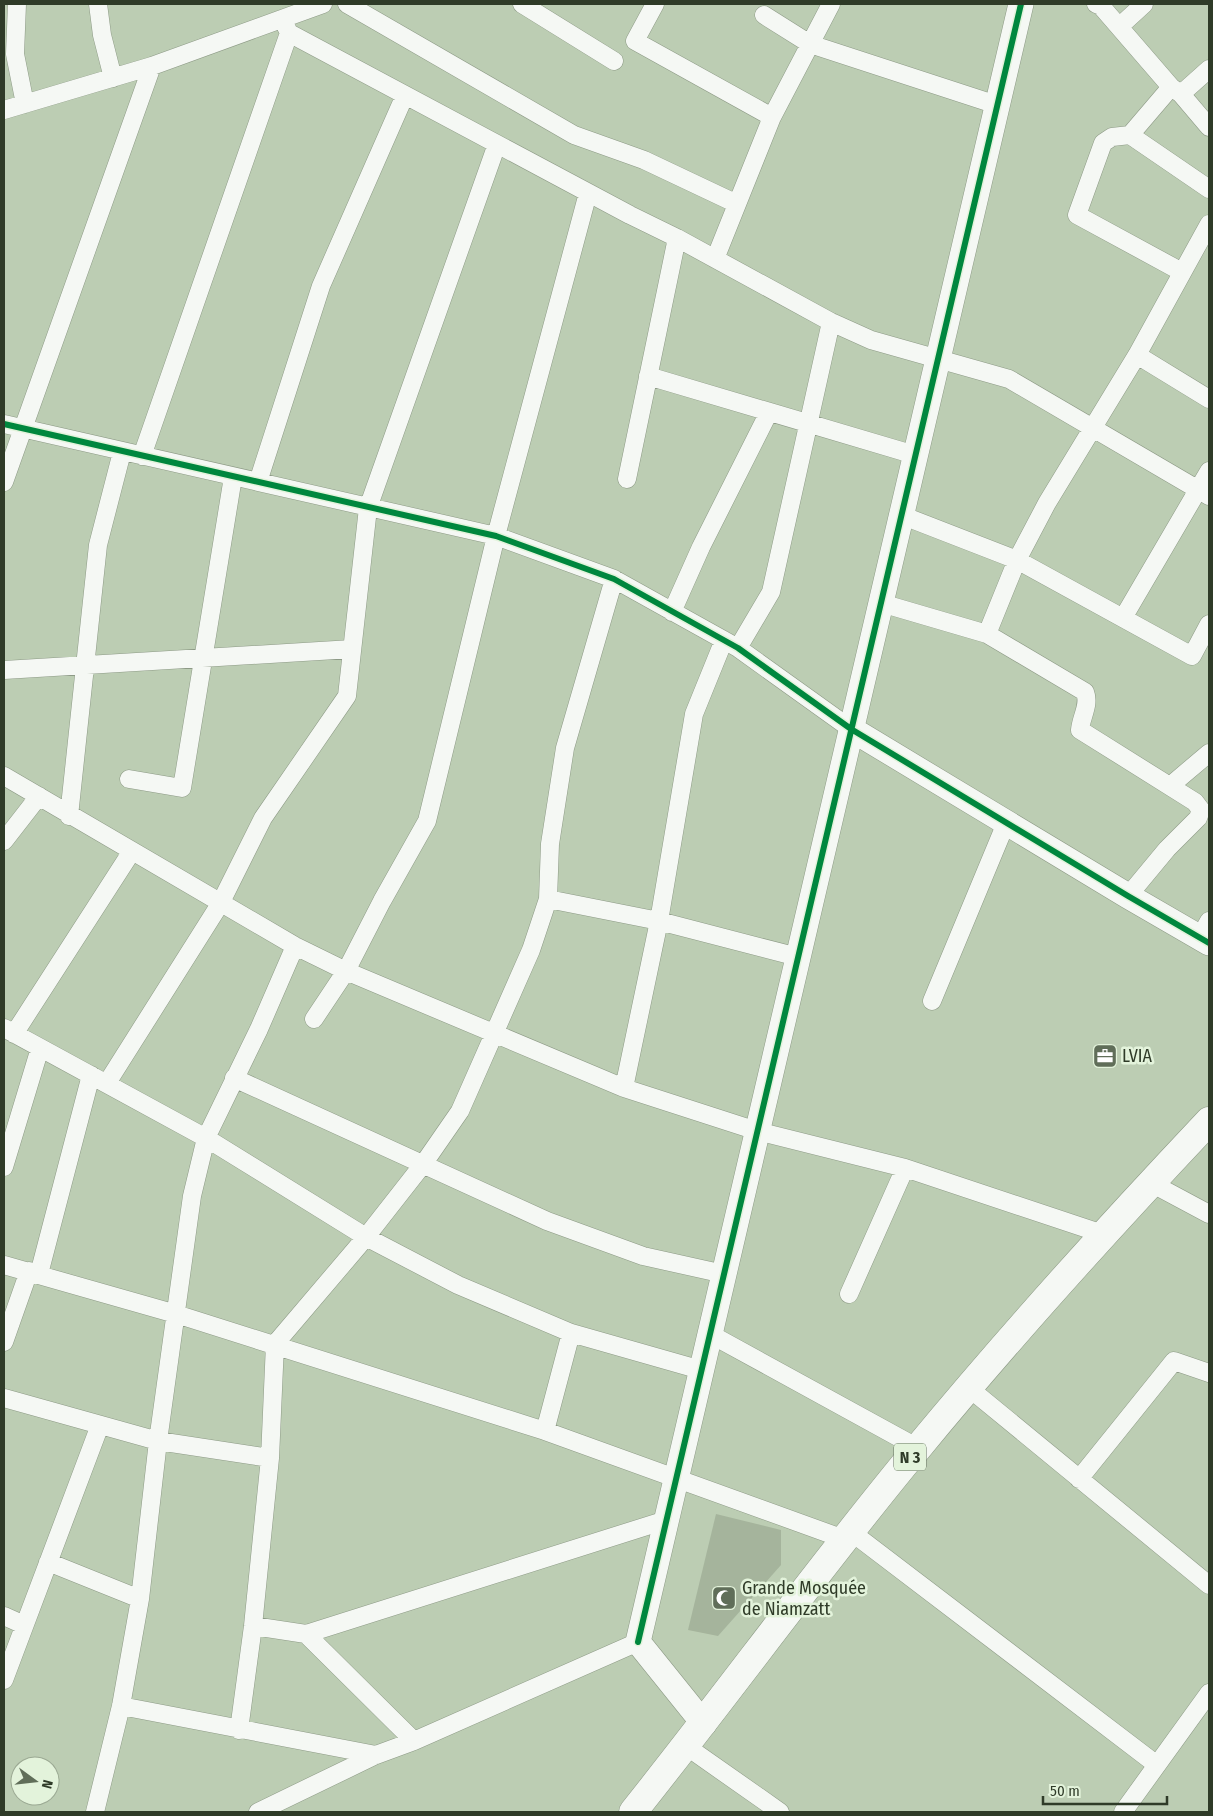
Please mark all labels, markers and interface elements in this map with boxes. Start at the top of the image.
office icon: LVIA [1092,1043,1118,1069]
place label: LVIA [1122,1045,1153,1067]
road number: N 3 [894,1444,926,1470]
place label: Grande Mosquée de Niamzatt [742,1577,866,1620]
mosque icon: Grande Mosquée de Niamzatt [711,1585,737,1611]
north arrow [10,1756,60,1806]
scale bar [1043,1774,1167,1806]
text: N [38,1778,56,1790]
text: 50 m [1050,1782,1080,1800]

